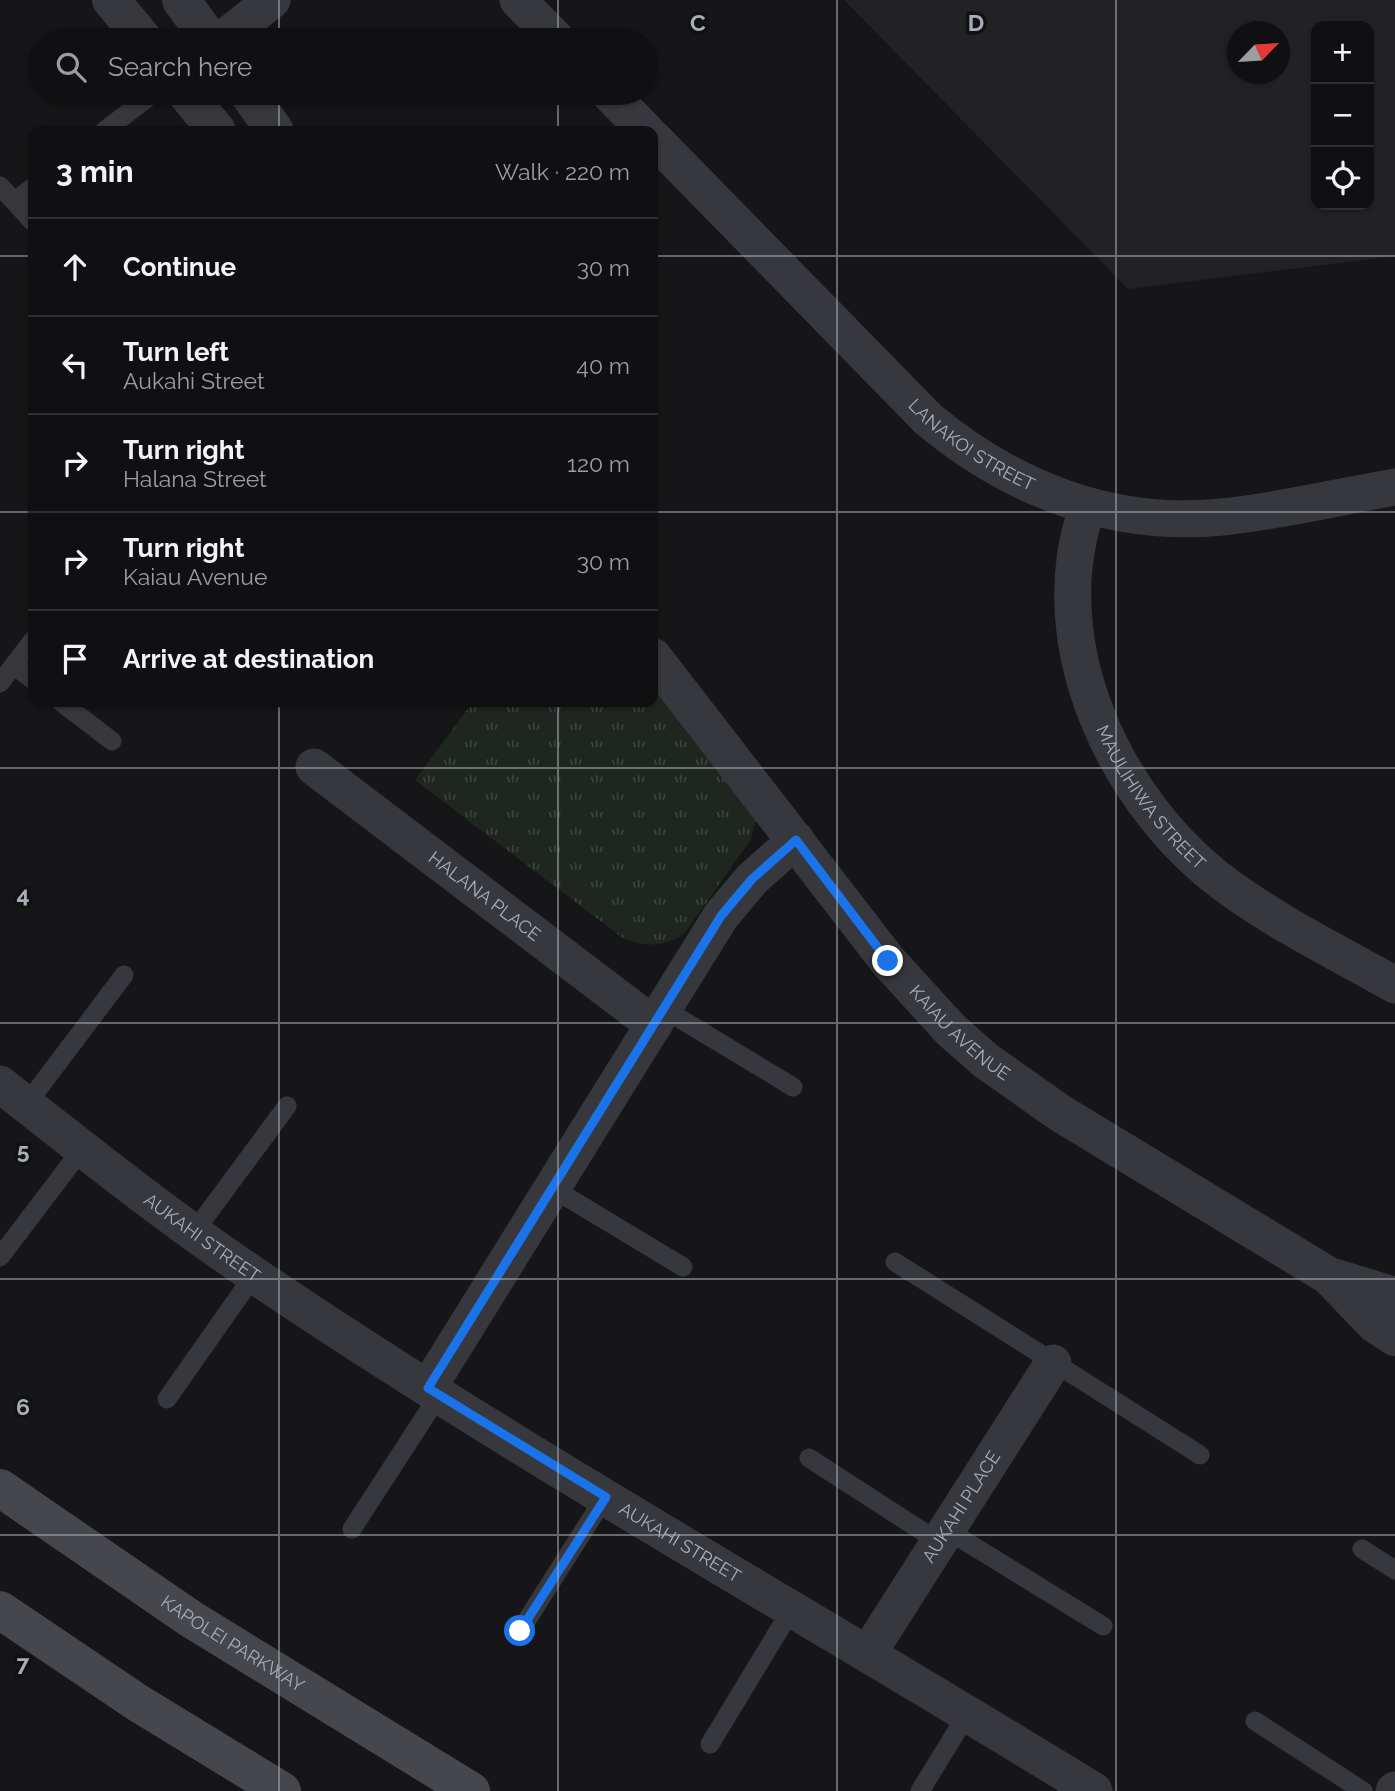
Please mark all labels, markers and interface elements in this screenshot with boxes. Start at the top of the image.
text: C [690,9,706,36]
text: D [968,9,984,36]
north arrow [1227,21,1290,84]
map controls [1311,21,1374,210]
button: + [1311,21,1374,84]
search box [28,28,658,105]
icon: search [52,48,90,86]
text: Search here [108,52,252,82]
button: − [1311,84,1374,147]
button: locate [1311,147,1374,210]
text: 3 min [56,154,134,189]
text: Walk · 220 m [495,158,630,185]
icon: ahead [56,248,94,286]
text: Continue [123,252,236,282]
text: 30 m [577,254,630,281]
text: Turn left [123,337,229,367]
icon: left [56,346,94,384]
text: 40 m [576,352,630,379]
text: Aukahi Street [123,367,265,394]
street label: LANAKOI STREET [904,394,1038,495]
text: Turn right [123,435,244,465]
icon: right [56,444,94,482]
text: 120 m [567,450,630,477]
text: Halana Street [123,465,267,492]
text: Turn right [123,533,244,563]
icon: right [56,542,94,580]
text: 30 m [577,548,630,575]
text: Kaiau Avenue [123,563,267,590]
icon: arrive [56,640,94,678]
text: Arrive at destination [123,644,374,674]
street label: MAULIHIWA STREET [1092,722,1210,874]
street label: HALANA PLACE [425,847,545,945]
text: 4 [16,881,30,908]
route end [872,945,903,976]
street label: KAIAU AVENUE [905,981,1014,1084]
text: 5 [17,1137,30,1164]
street label: AUKAHI STREET [140,1189,264,1286]
text: 6 [16,1393,30,1420]
street label: AUKAHI PLACE [918,1447,1004,1566]
street label: AUKAHI STREET [616,1498,745,1587]
street label: KAPOLEI PARKWAY [157,1591,309,1696]
route start [504,1615,535,1646]
text: 7 [17,1649,30,1676]

